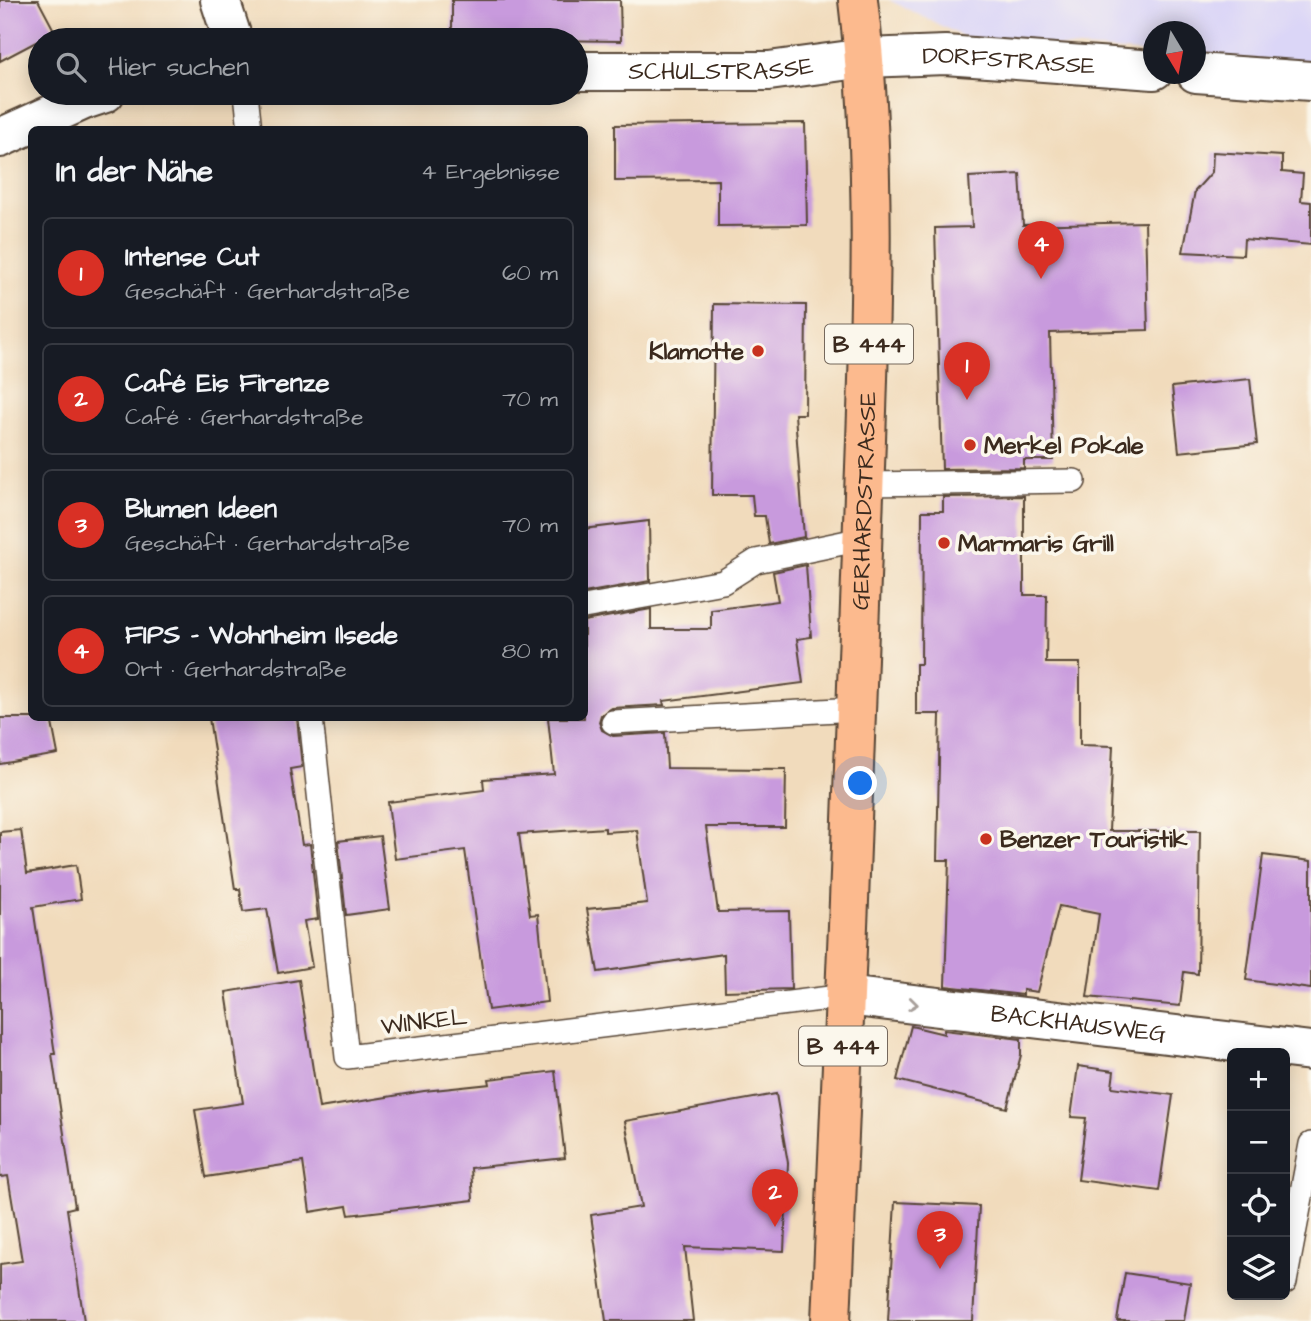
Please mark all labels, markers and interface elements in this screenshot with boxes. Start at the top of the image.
north arrow [1143,21,1206,84]
search box [28,28,588,105]
street label: DORFSTRASSE [922,39,1096,84]
icon: search [52,48,90,86]
text: Hier suchen [108,49,249,85]
street label: SCHULSTRASSE [629,49,815,89]
text: In der Nähe [56,151,213,193]
text: 4 Ergebnisse [421,156,560,188]
pin: 4 [1018,221,1064,279]
text: Intense Cut [125,239,259,275]
text: 1 [80,257,82,289]
text: 60 m [502,257,558,289]
text: Geschäft · Gerhardstraße [125,275,410,307]
road number: B 444 [825,324,913,364]
place label: Klamotte [649,335,744,369]
pin: 1 [944,342,990,400]
marker: Klamotte [750,343,766,359]
text: Café Eis Firenze [125,365,330,401]
text: 2 [74,383,88,415]
text: 70 m [502,383,558,415]
street label: GERHARDSTRASSE [844,391,886,610]
text: Café · Gerhardstraße [125,401,363,433]
place label: Merkel Pokale [984,429,1144,463]
marker: Merkel Pokale [962,437,978,453]
text: Blumen Ideen [125,491,277,527]
text: 3 [75,509,87,541]
text: 70 m [502,509,558,541]
text: Geschäft · Gerhardstraße [125,527,410,559]
place label: Marmaris Grill [958,527,1114,561]
marker: Marmaris Grill [936,535,952,551]
text: FIPS - Wohnheim Ilsede [125,617,398,653]
text: 4 [73,635,89,667]
text: 80 m [501,635,558,667]
text: Ort · Gerhardstraße [125,653,347,685]
your location [843,766,877,800]
place label: Benzer Touristik [1000,823,1188,857]
marker: Benzer Touristik [978,831,994,847]
one-way arrow [908,997,919,1012]
street label: BACKHAUSWEG [989,997,1168,1052]
street label: WINKEL [379,1000,470,1044]
road number: B 444 [799,1026,887,1065]
map controls [1227,1048,1290,1300]
button: + [1227,1048,1290,1111]
button: − [1227,1111,1290,1174]
pin: 2 [752,1169,798,1227]
button: locate [1227,1174,1290,1237]
pin: 3 [917,1211,963,1269]
button: layers [1227,1237,1290,1300]

